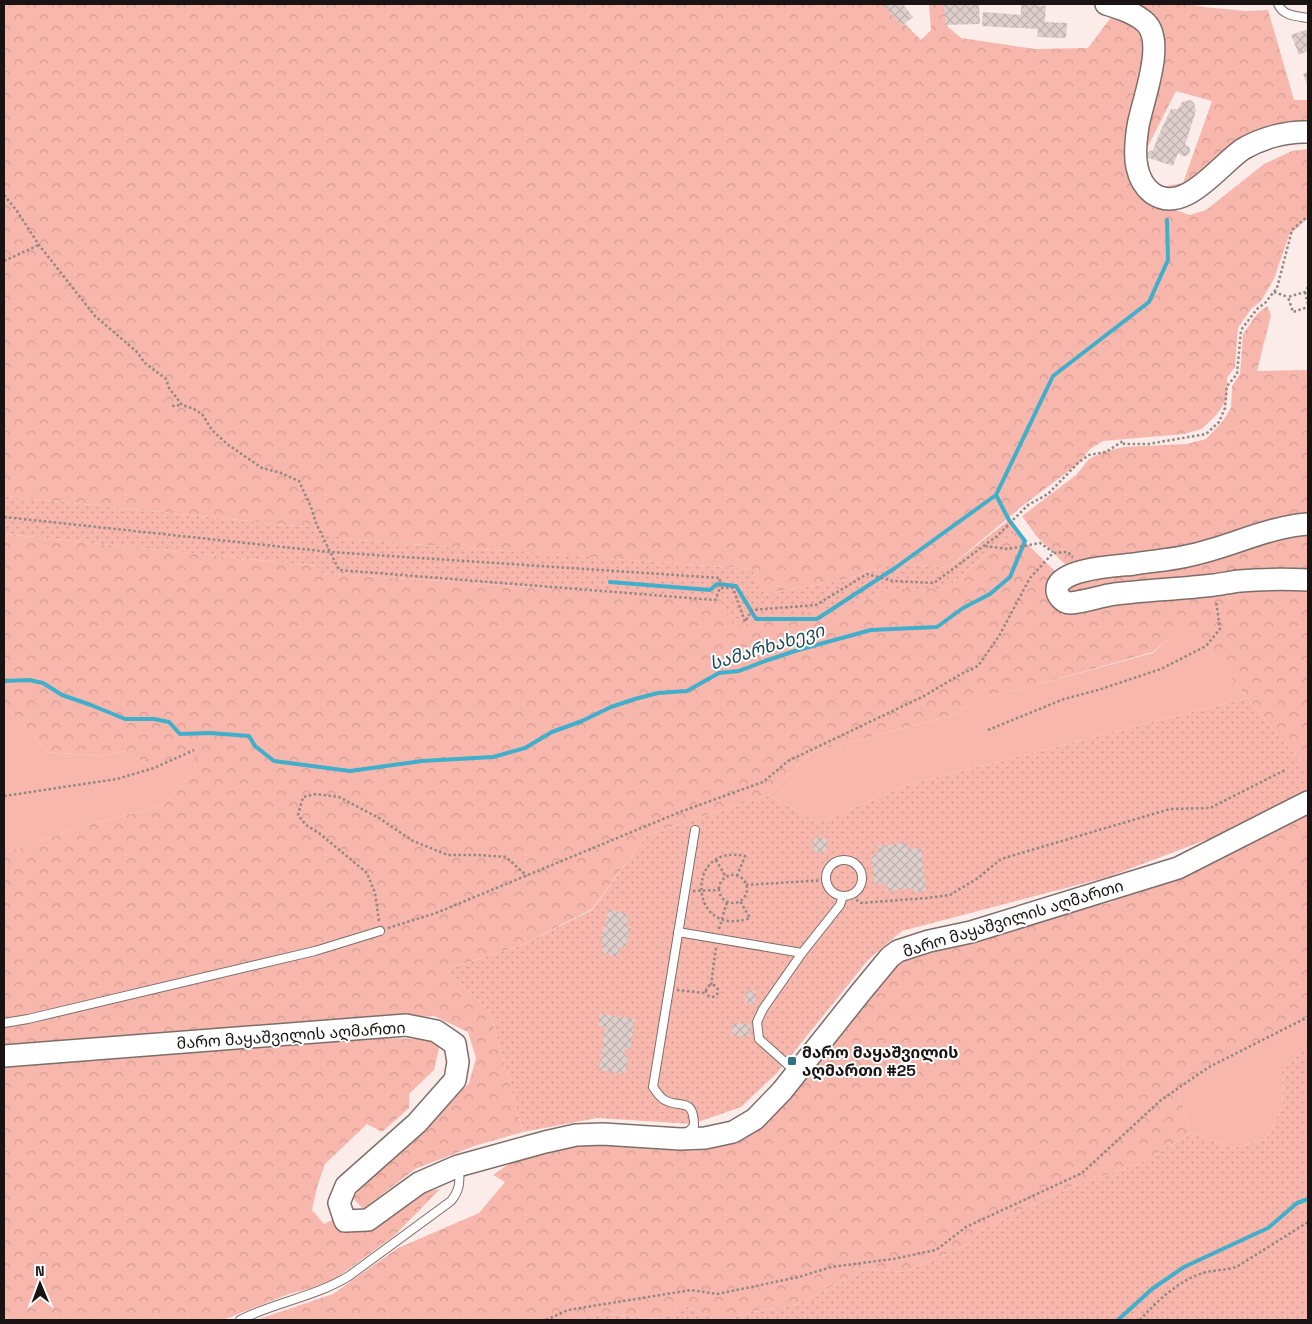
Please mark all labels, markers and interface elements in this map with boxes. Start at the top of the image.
water label: სამარხახევი [707,618,828,675]
street label: მარო მაყაშვილის აღმართი [900,875,1126,962]
street label: მარო მაყაშვილის აღმართი [176,1017,406,1054]
place label: მარო მაყაშვილის აღმართი #25 [802,1042,958,1081]
marker: მარო მაყაშვილის აღმართი #25 [786,1055,798,1067]
north arrow [15,1259,65,1309]
text: N [35,1262,45,1280]

